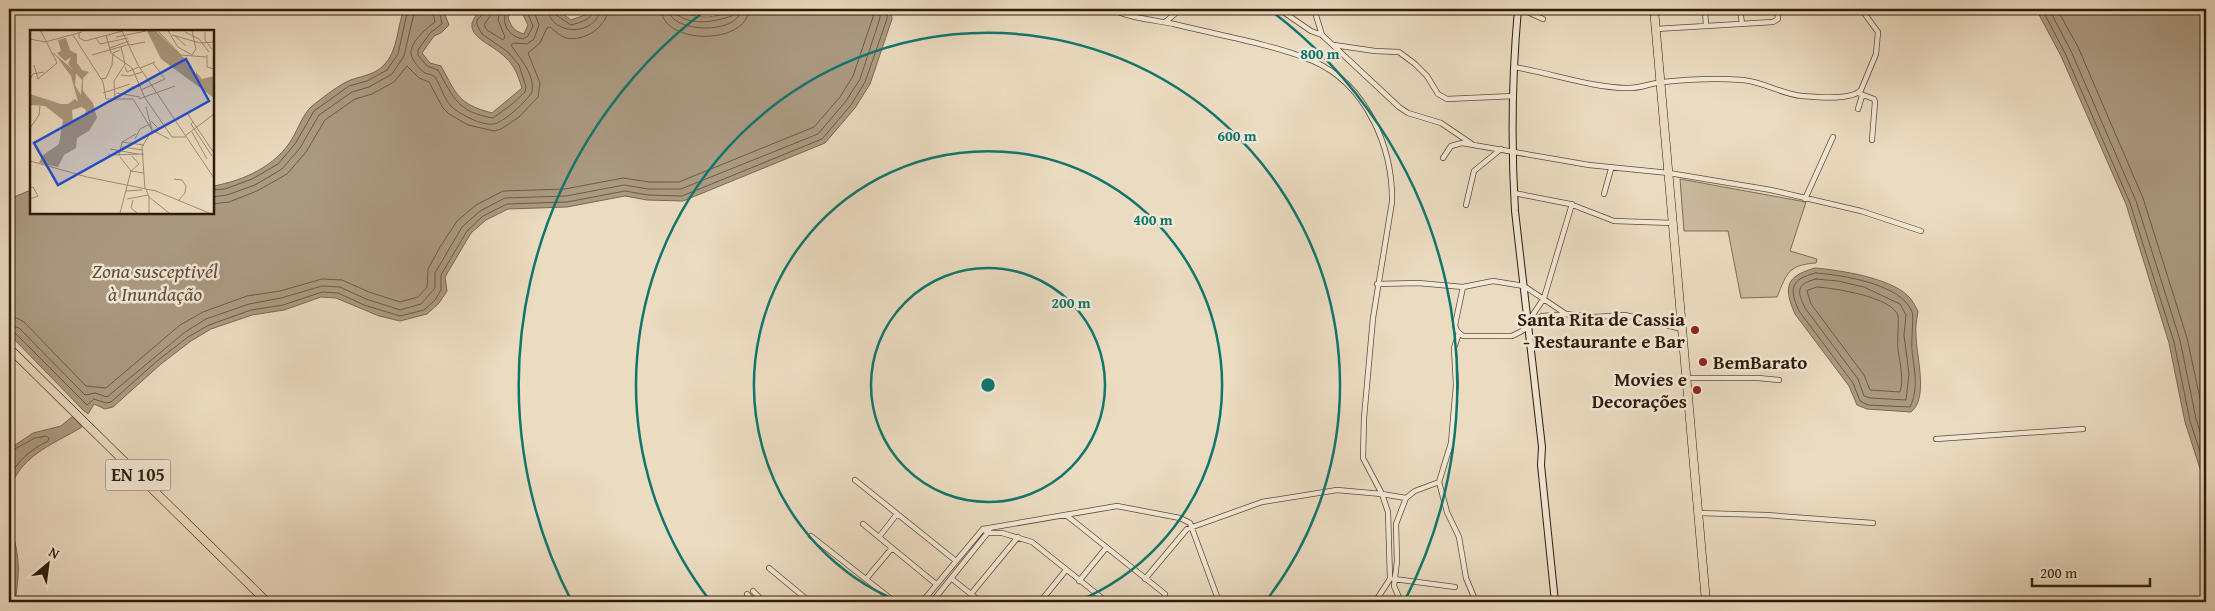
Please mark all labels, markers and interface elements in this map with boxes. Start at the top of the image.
inset map [30,30,214,214]
text: 800 m [1300,43,1340,64]
text: 600 m [1217,125,1257,146]
text: 400 m [1133,209,1173,230]
water label: Zona susceptivél à Inundação [92,256,218,308]
text: 200 m [1051,292,1091,313]
place label: Santa Rita de Cassia - Restaurante e Bar [1517,305,1685,355]
marker: Santa Rita de Cassia - Restaurante e Bar [1689,324,1701,336]
place label: BemBarato [1713,348,1807,376]
marker: BemBarato [1697,356,1709,368]
place label: Movies e Decorações [1592,365,1687,415]
centre of rings [979,376,997,394]
marker: Movies e Decorações [1691,384,1703,396]
road number: EN 105 [106,460,170,490]
north arrow [22,538,72,588]
text: N [45,542,64,564]
scale bar [2032,556,2150,588]
text: 200 m [2040,562,2078,583]

